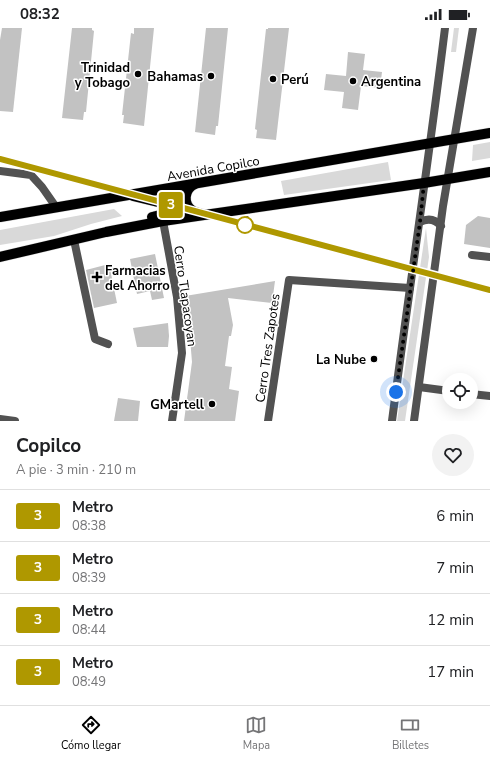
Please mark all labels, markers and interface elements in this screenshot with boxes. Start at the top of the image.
text: 08:32 [20,4,60,24]
place label: Trinidad y Tobago [74,59,130,92]
place label: Bahamas [147,68,203,86]
marker: Trinidad y Tobago [133,69,143,79]
marker: Bahamas [206,71,216,81]
place label: Perú [281,71,309,89]
place label: Argentina [361,73,421,91]
marker: Perú [268,74,278,84]
marker: Argentina [348,76,358,86]
street label: Avenida Copilco [165,152,261,186]
line badge: 3 [158,192,184,218]
text: 3 [167,195,175,214]
unlabelled marker [236,216,254,234]
street label: Cerro Tlapacoyan [169,244,201,348]
place label: Farmacias del Ahorro [105,262,170,295]
marker: Farmacias del Ahorro [92,272,102,282]
street label: Cerro Tres Zapotes [251,293,285,404]
place label: La Nube [316,351,366,369]
marker: La Nube [369,354,379,364]
map controls [442,373,478,409]
button: locate [442,373,478,409]
your location [386,382,406,402]
place label: GMartell [150,396,205,414]
marker: GMartell [207,399,217,409]
text: Copilco [16,433,81,459]
button: heart [432,434,474,476]
text: A pie · 3 min · 210 m [16,461,136,479]
text: Metro [72,497,113,517]
text: 3 [34,506,42,525]
text: 6 min [436,506,474,526]
text: 08:38 [72,517,106,535]
text: Metro [72,549,113,569]
text: 3 [34,558,42,577]
text: 7 min [436,558,474,578]
text: 08:39 [72,569,106,587]
text: Metro [72,601,113,621]
text: 3 [34,610,42,629]
text: 12 min [427,610,474,630]
text: 08:44 [72,621,106,639]
text: Metro [72,653,113,673]
text: 3 [34,662,42,681]
text: 17 min [427,662,474,682]
text: 08:49 [72,673,106,691]
tab: Cómo llegar [61,714,121,753]
tab: Mapa [243,714,270,753]
tab: Billetes [392,714,429,753]

